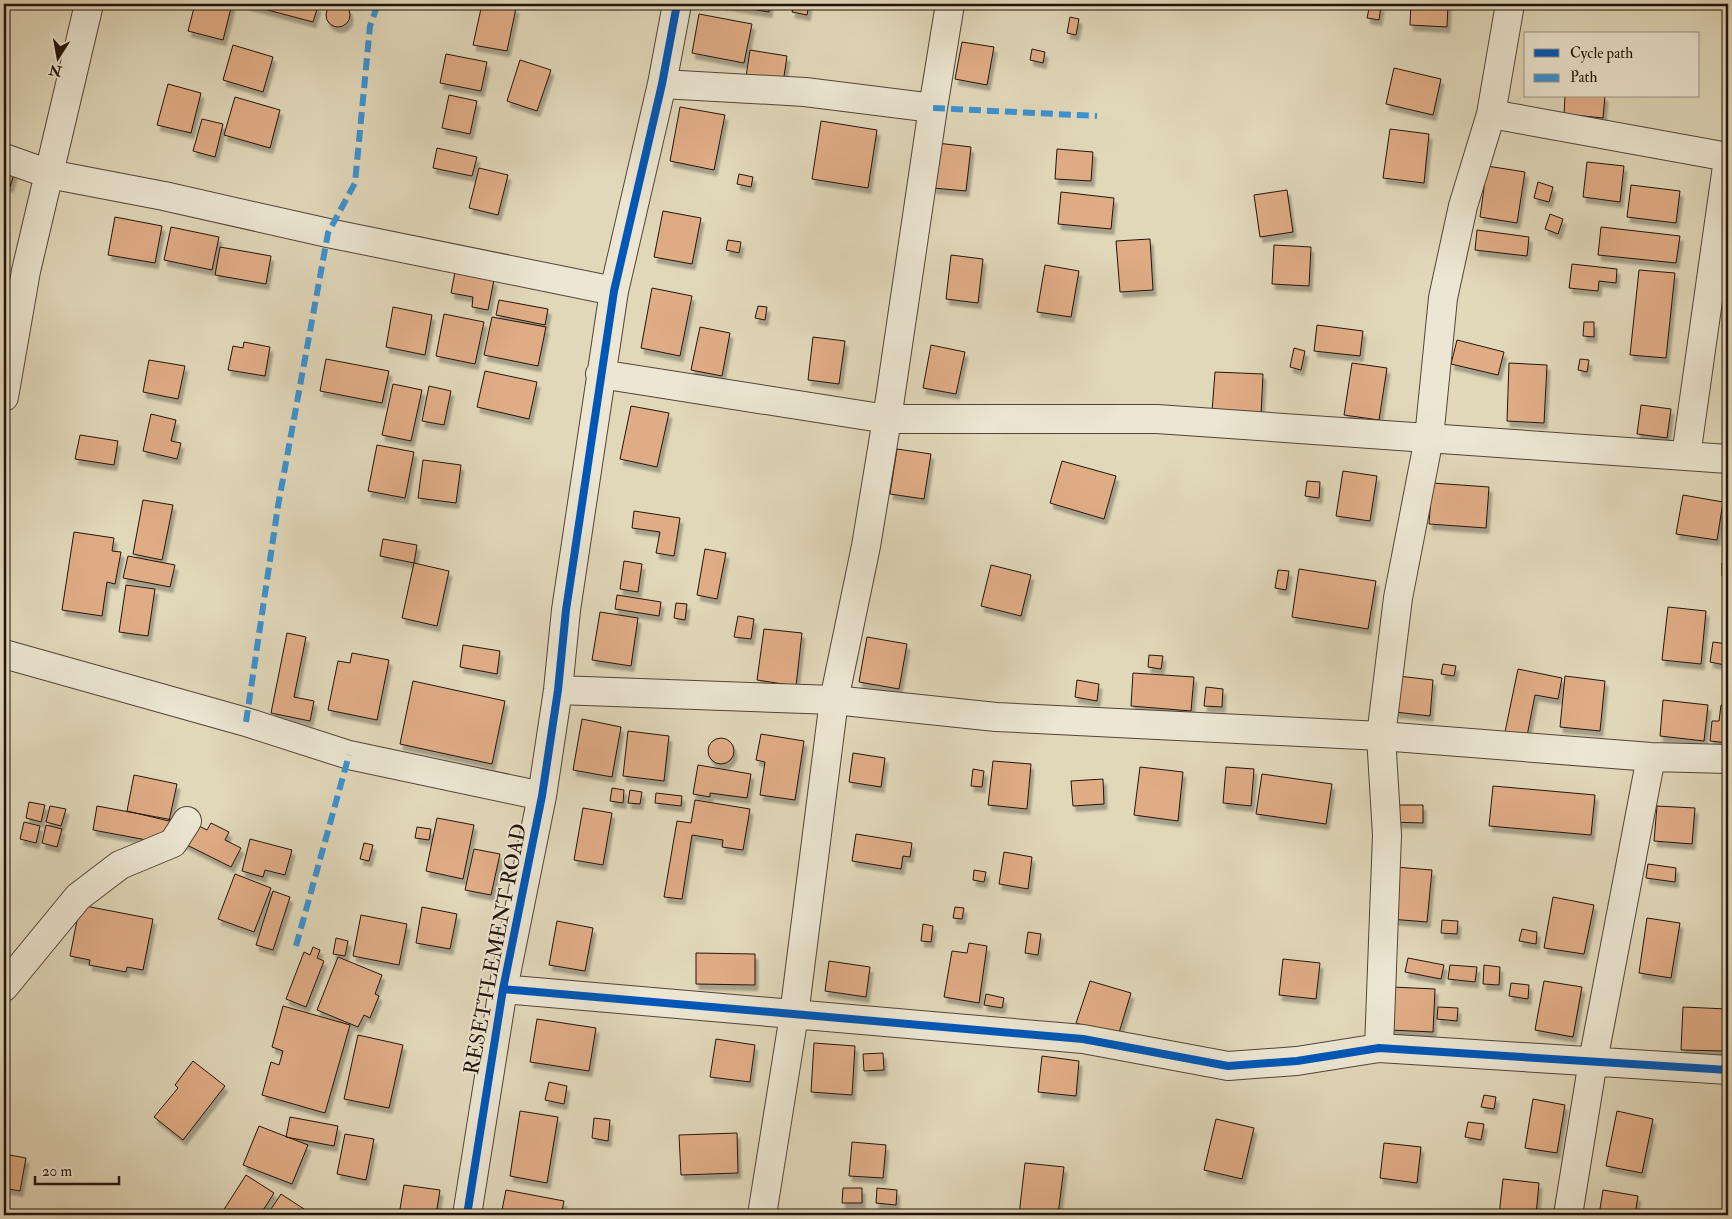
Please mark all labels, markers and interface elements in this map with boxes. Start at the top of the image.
north arrow [32,32,82,82]
legend [1524,32,1700,98]
text: Cycle path [1570,44,1633,64]
text: N [47,61,64,80]
text: Path [1570,68,1597,87]
street label: RESETTLEMENT ROAD [458,821,533,1077]
scale bar [35,1154,119,1186]
text: 20 m [42,1162,72,1181]

